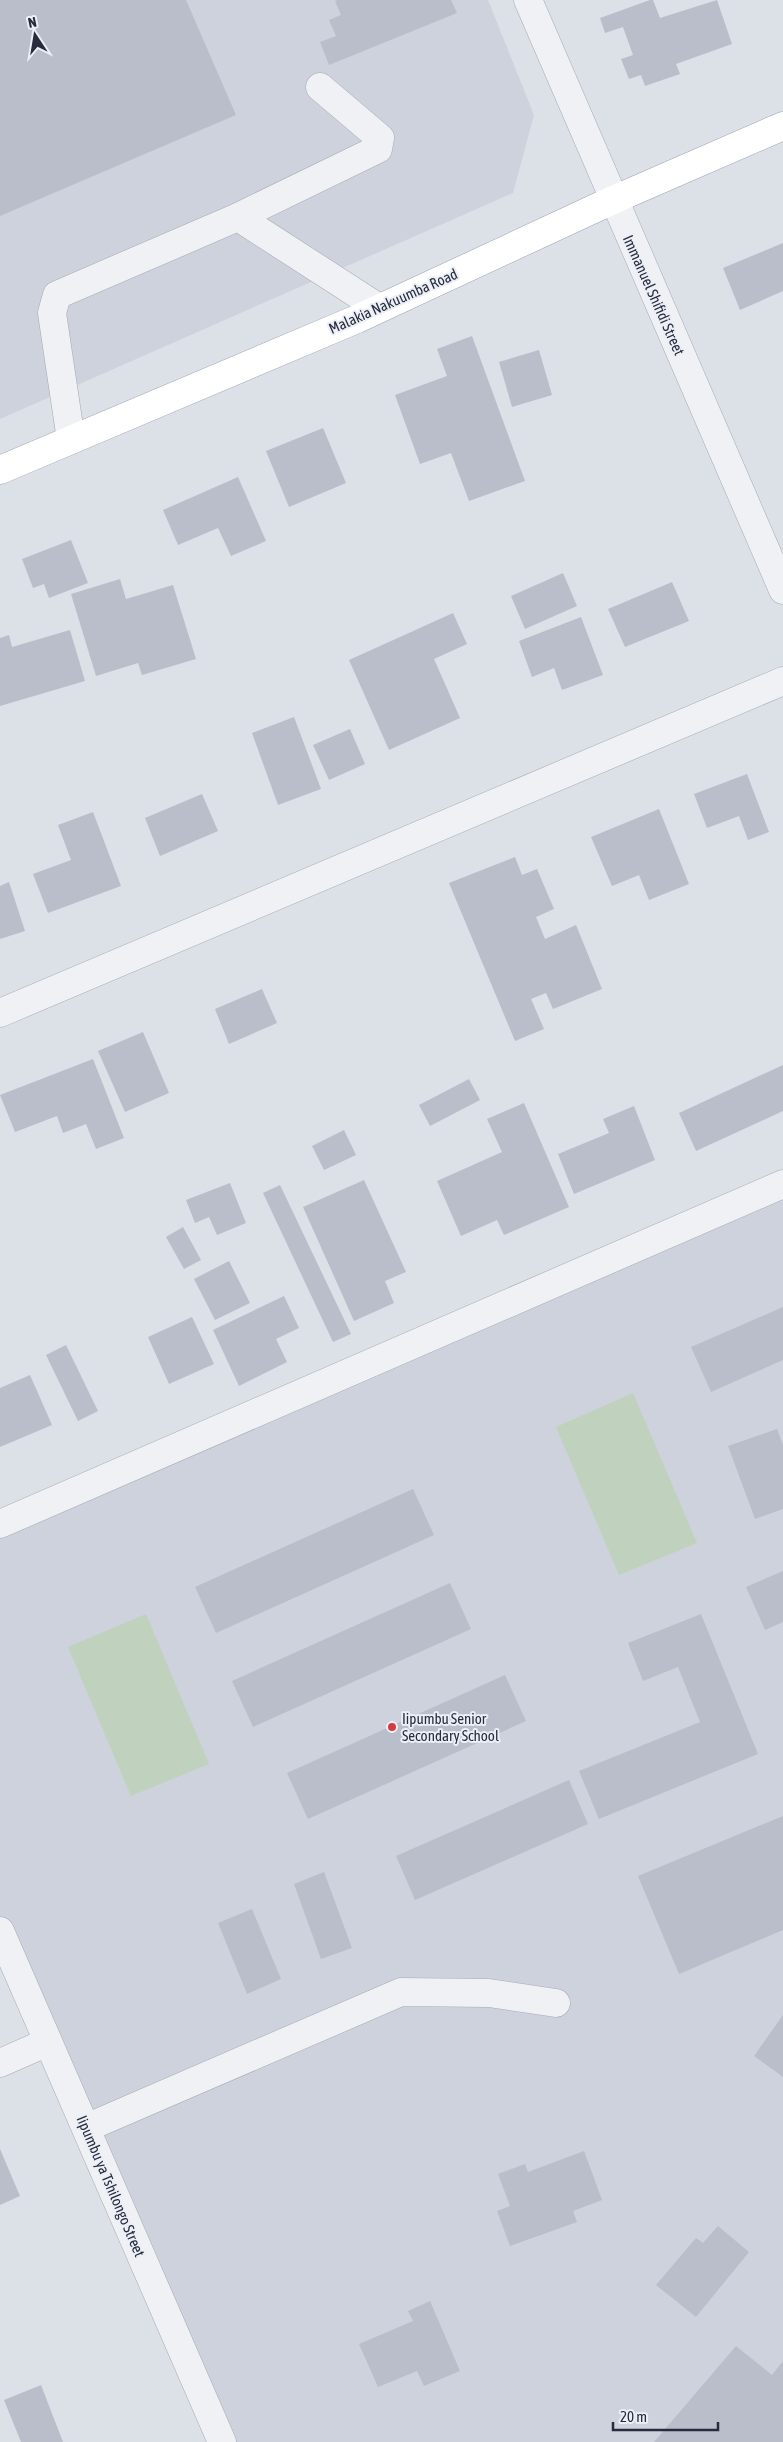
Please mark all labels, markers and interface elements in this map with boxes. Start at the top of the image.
north arrow [10,10,60,60]
text: N [27,14,38,31]
street label: Immanuel Shifidi Street [620,232,688,358]
street label: Malakia Nakuumba Road [326,265,460,337]
place label: Iipumbu Senior Secondary School [402,1710,499,1744]
marker: Iipumbu Senior Secondary School [386,1721,398,1733]
street label: Iipumbu ya Tshilongo Street [73,2113,149,2259]
scale bar [613,2400,718,2432]
text: 20 m [620,2408,647,2425]

